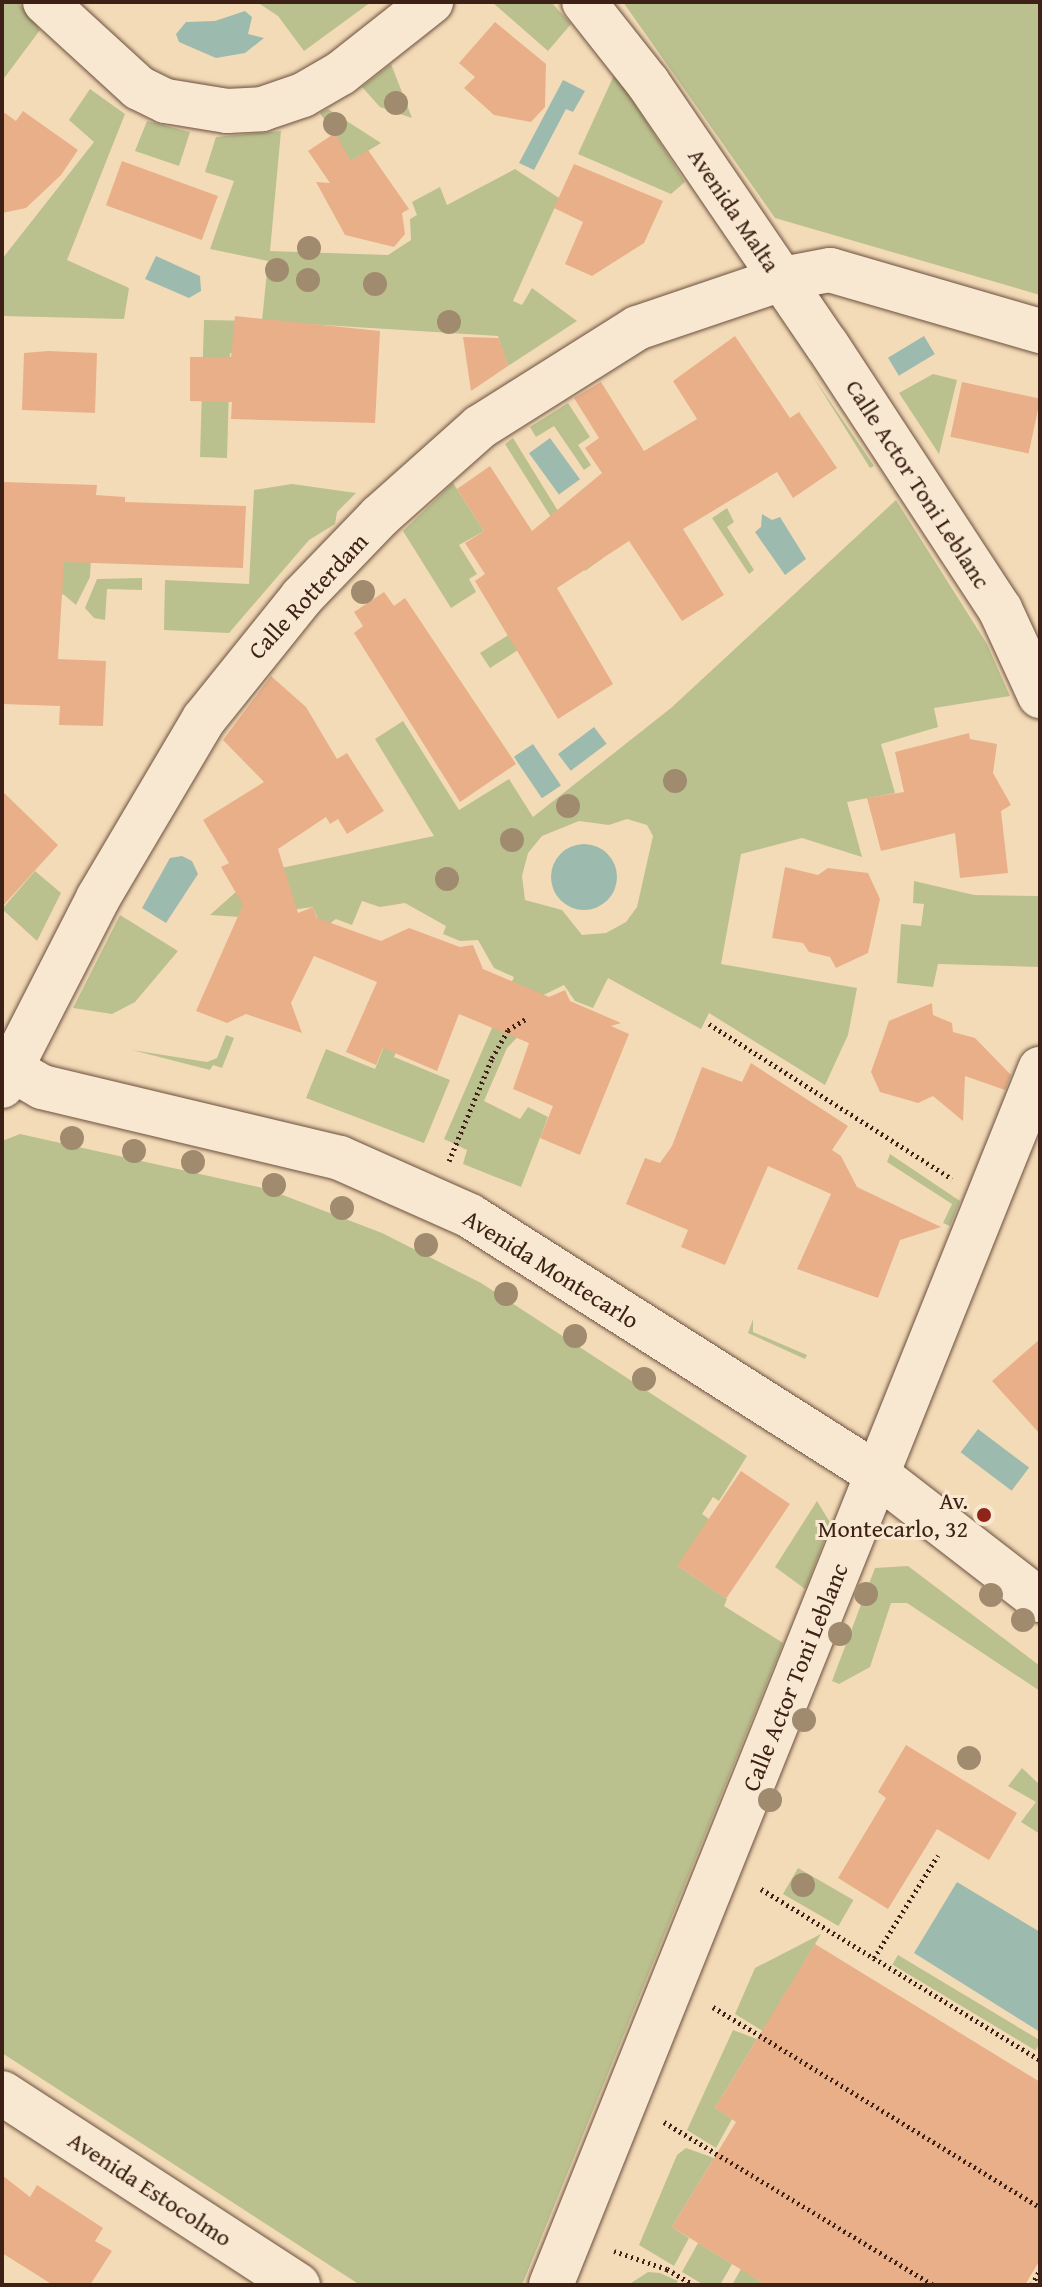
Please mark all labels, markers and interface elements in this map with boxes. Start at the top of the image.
street label: Avenida Malta [682,143,786,277]
street label: Calle Actor Toni Leblanc [840,374,996,594]
street label: Calle Rotterdam [242,527,374,665]
street label: Avenida Montecarlo [458,1203,644,1335]
place label: Av. Montecarlo, 32 [818,1487,968,1543]
marker: Av. Montecarlo, 32 [975,1506,993,1524]
street label: Calle Actor Toni Leblanc [736,1559,854,1795]
street label: Avenida Estocolmo [63,2125,237,2253]

